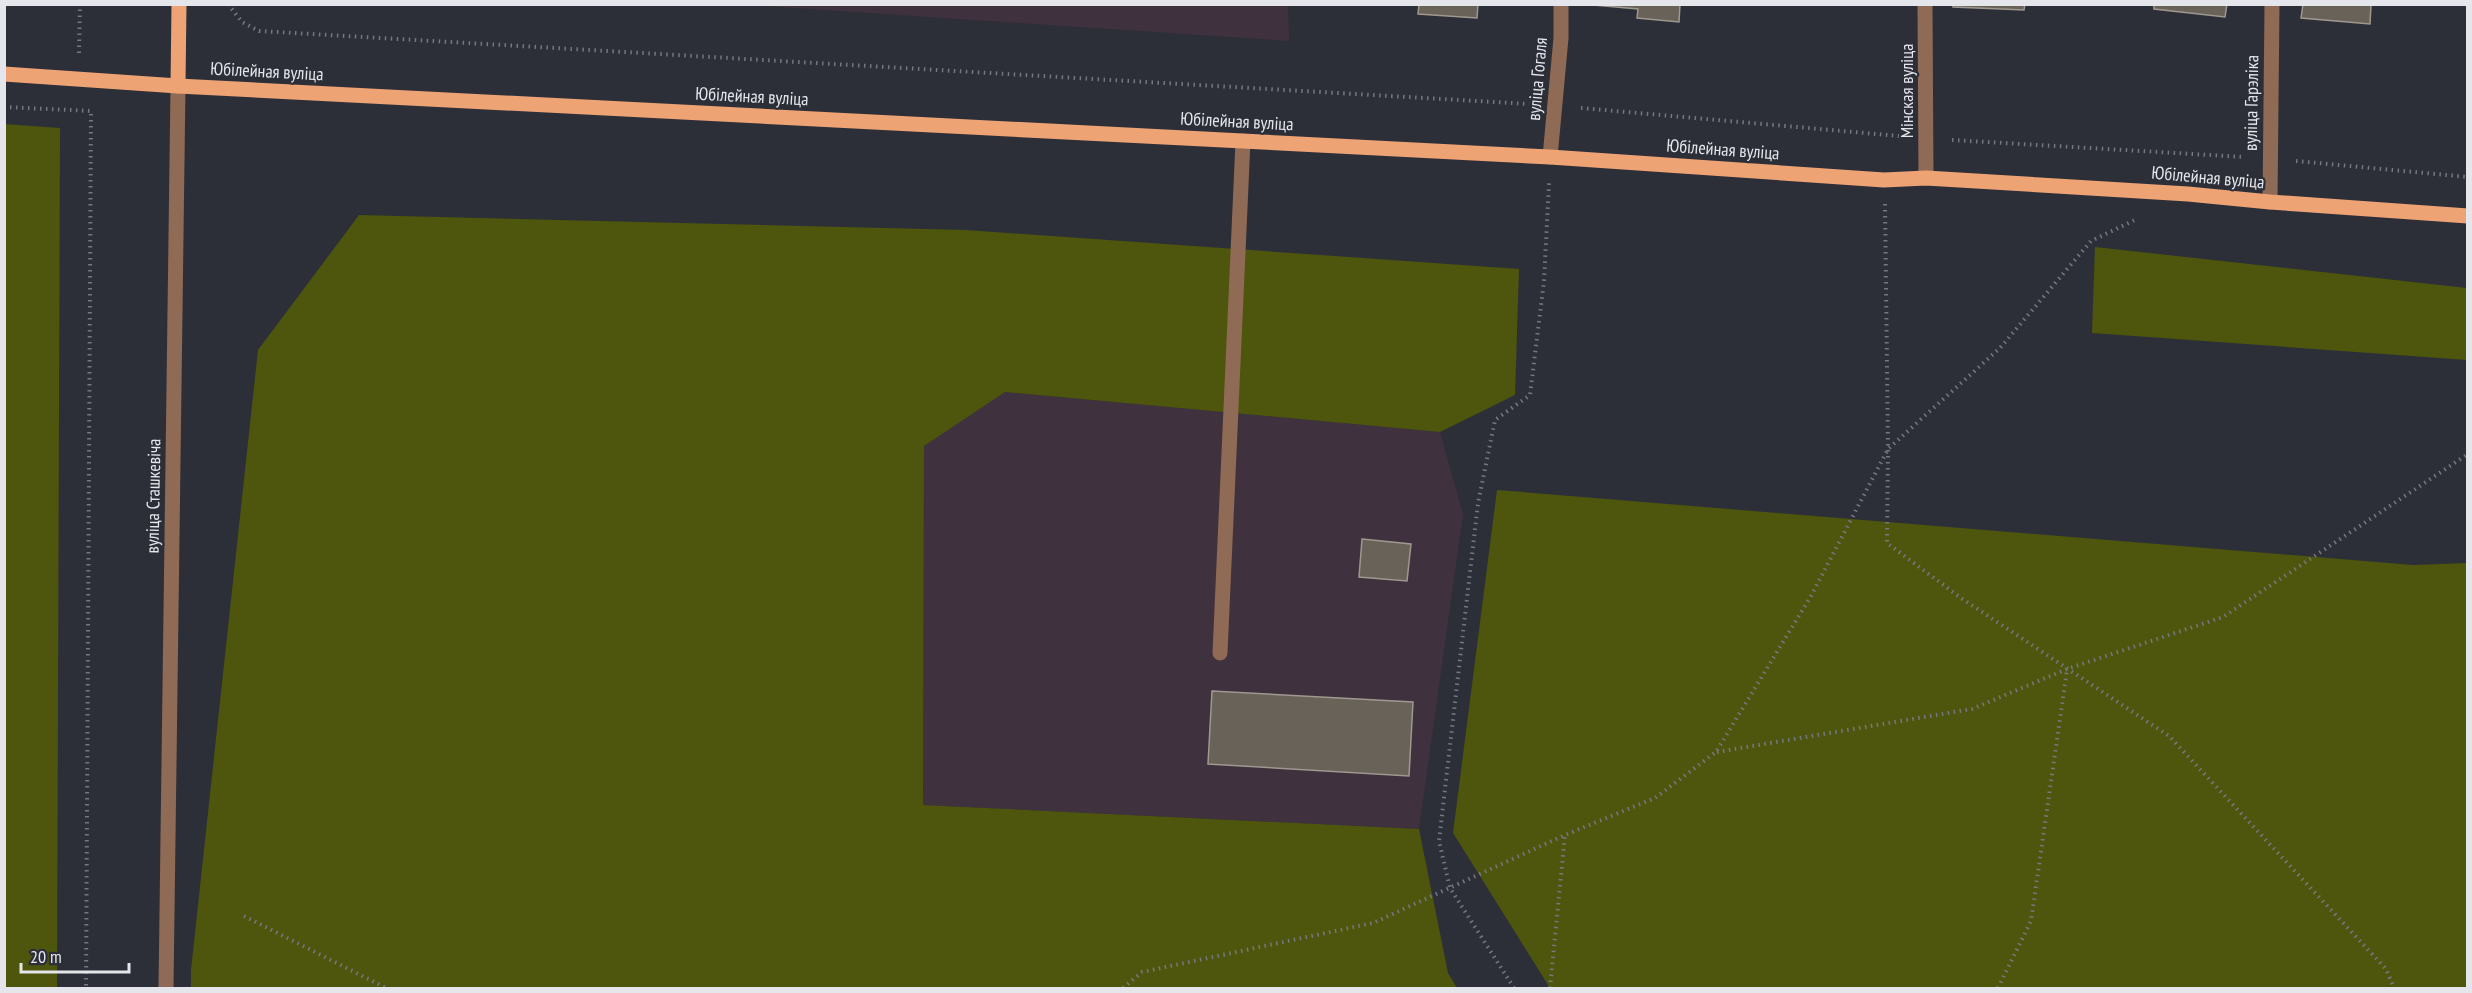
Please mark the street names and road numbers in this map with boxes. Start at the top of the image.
street label: вуліца Гогаля [1522,36,1552,122]
street label: Мінская вуліца [1895,44,1918,138]
street label: вуліца Гарэліка [2239,55,2263,151]
street label: Юбілейная вуліца [210,57,324,85]
street label: Юбілейная вуліца [695,82,809,110]
street label: Юбілейная вуліца [1180,107,1294,135]
street label: Юбілейная вуліца [1666,134,1780,164]
street label: Юбілейная вуліца [2151,161,2265,193]
street label: вуліца Сташкевіча [141,438,165,554]

